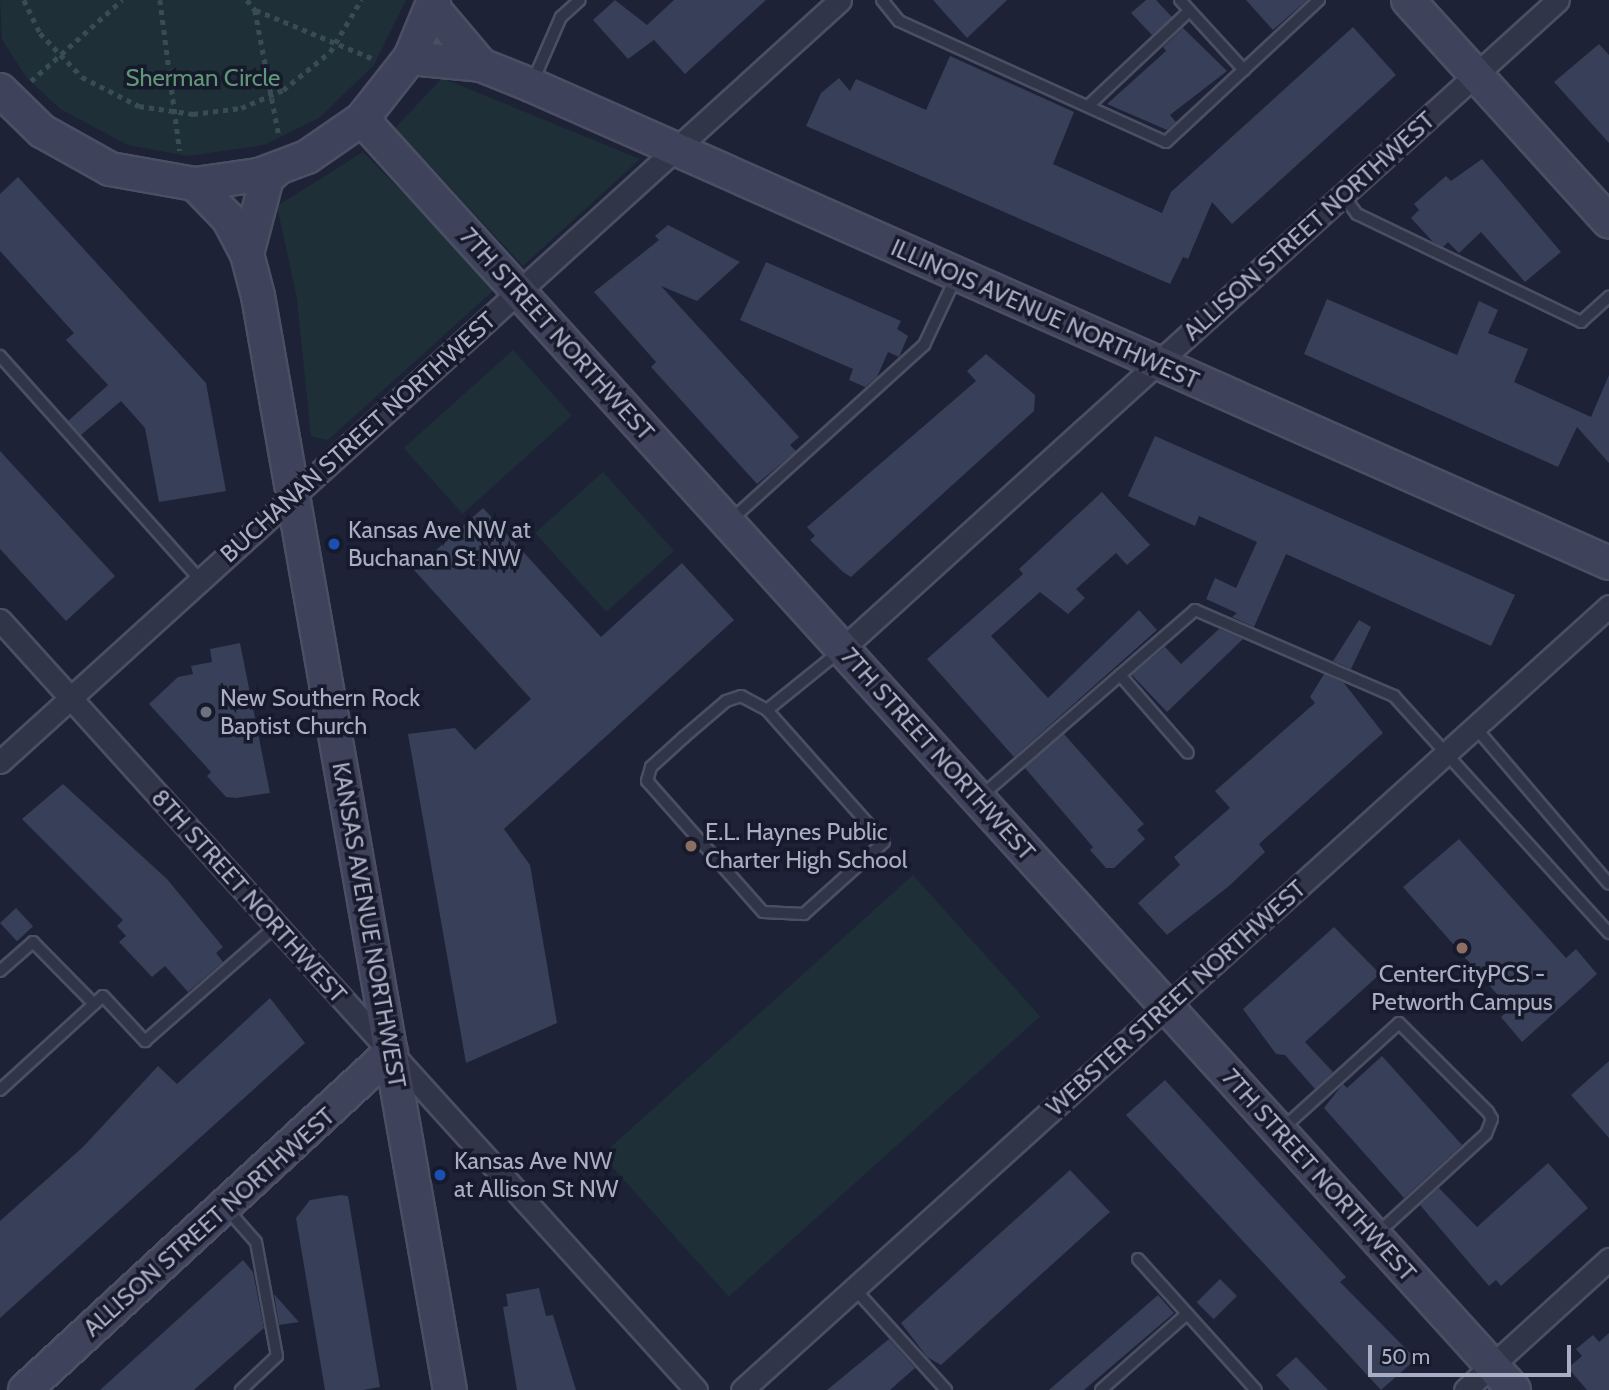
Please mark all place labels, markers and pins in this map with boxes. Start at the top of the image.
place label: Kansas Ave NW at Buchanan St NW [348,516,531,572]
marker: Kansas Ave NW at Buchanan St NW [326,536,342,552]
place label: New Southern Rock Baptist Church [220,684,420,740]
marker: New Southern Rock Baptist Church [198,704,214,720]
place label: E.L. Haynes Public Charter High School [705,818,907,874]
marker: E.L. Haynes Public Charter High School [683,838,699,854]
marker: CenterCityPCS - Petworth Campus [1454,940,1470,956]
place label: CenterCityPCS - Petworth Campus [1371,960,1553,1016]
place label: Kansas Ave NW at Allison St NW [454,1147,618,1203]
marker: Kansas Ave NW at Allison St NW [432,1167,448,1183]

